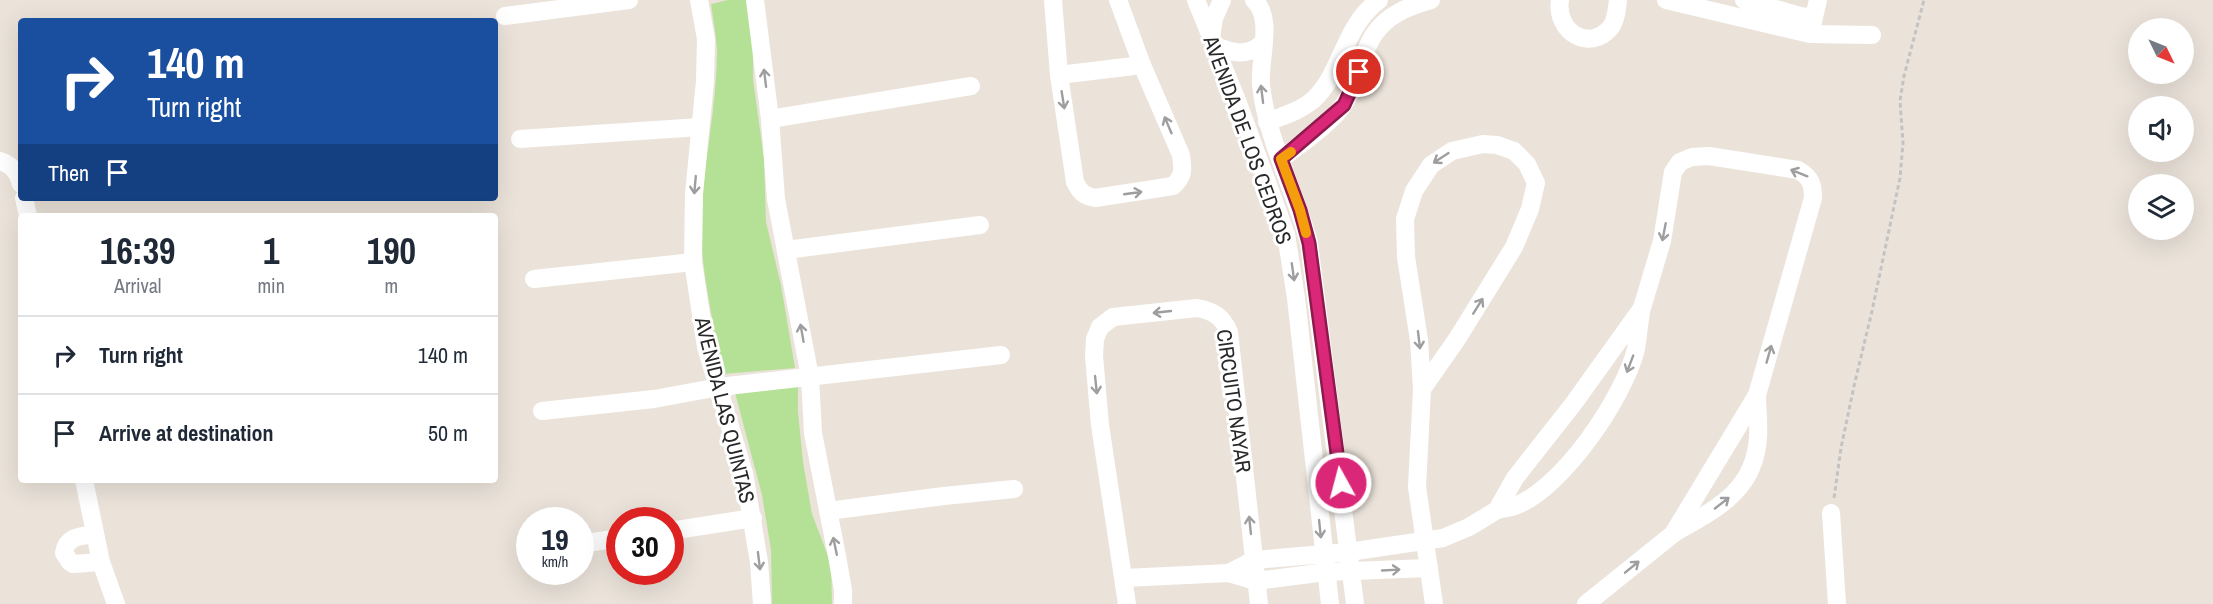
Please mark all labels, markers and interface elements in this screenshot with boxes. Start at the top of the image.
north arrow [2128,18,2194,84]
map controls [2128,18,2194,240]
street label: AVENIDA DE LOS CEDROS [1196,31,1299,248]
text: 140 m [147,35,245,91]
icon: right [48,42,126,120]
pin [1333,46,1384,97]
icon: arrive [1342,55,1375,88]
one-way arrow [759,69,770,89]
one-way arrow [1256,85,1267,105]
text: Turn right [147,89,241,125]
one-way arrow [1058,90,1069,109]
button: sound [2128,96,2194,162]
one-way arrow [1162,117,1173,135]
one-way arrow [1433,152,1450,165]
icon: arrive [101,156,134,189]
text: Then [48,158,89,188]
one-way arrow [1791,167,1809,178]
one-way arrow [689,174,700,194]
button: layers [2128,174,2194,240]
one-way arrow [1123,187,1143,198]
one-way arrow [1658,222,1669,241]
text: 16:39 [100,227,175,275]
text: 1 [263,227,279,275]
text: 190 [367,227,416,275]
one-way arrow [1287,262,1298,282]
text: Arrival [114,272,161,299]
text: min [257,272,285,299]
text: m [385,272,398,299]
one-way arrow [1473,298,1485,315]
one-way arrow [1152,307,1172,318]
street label: AVENIDA LAS QUINTAS [688,313,762,506]
one-way arrow [797,324,808,344]
street label: CIRCUITO NAYAR [1210,327,1258,475]
one-way arrow [1413,330,1424,349]
icon: right [48,339,81,372]
text: Turn right [99,340,183,370]
text: 140 m [418,340,468,370]
one-way arrow [1764,345,1775,364]
one-way arrow [1623,355,1634,373]
one-way arrow [1091,374,1102,394]
icon: arrive [48,417,81,450]
text: Arrive at destination [99,418,273,448]
text: 50 m [428,418,468,448]
position arrow [1309,451,1373,515]
one-way arrow [1714,497,1730,509]
speed limit sign: 30 [606,507,684,585]
one-way arrow [1244,516,1255,535]
one-way arrow [1315,518,1326,538]
text: 19 [541,519,569,559]
one-way arrow [829,537,840,557]
text: km/h [542,551,568,572]
one-way arrow [753,551,764,570]
one-way arrow [1624,561,1640,574]
one-way arrow [1380,564,1400,575]

